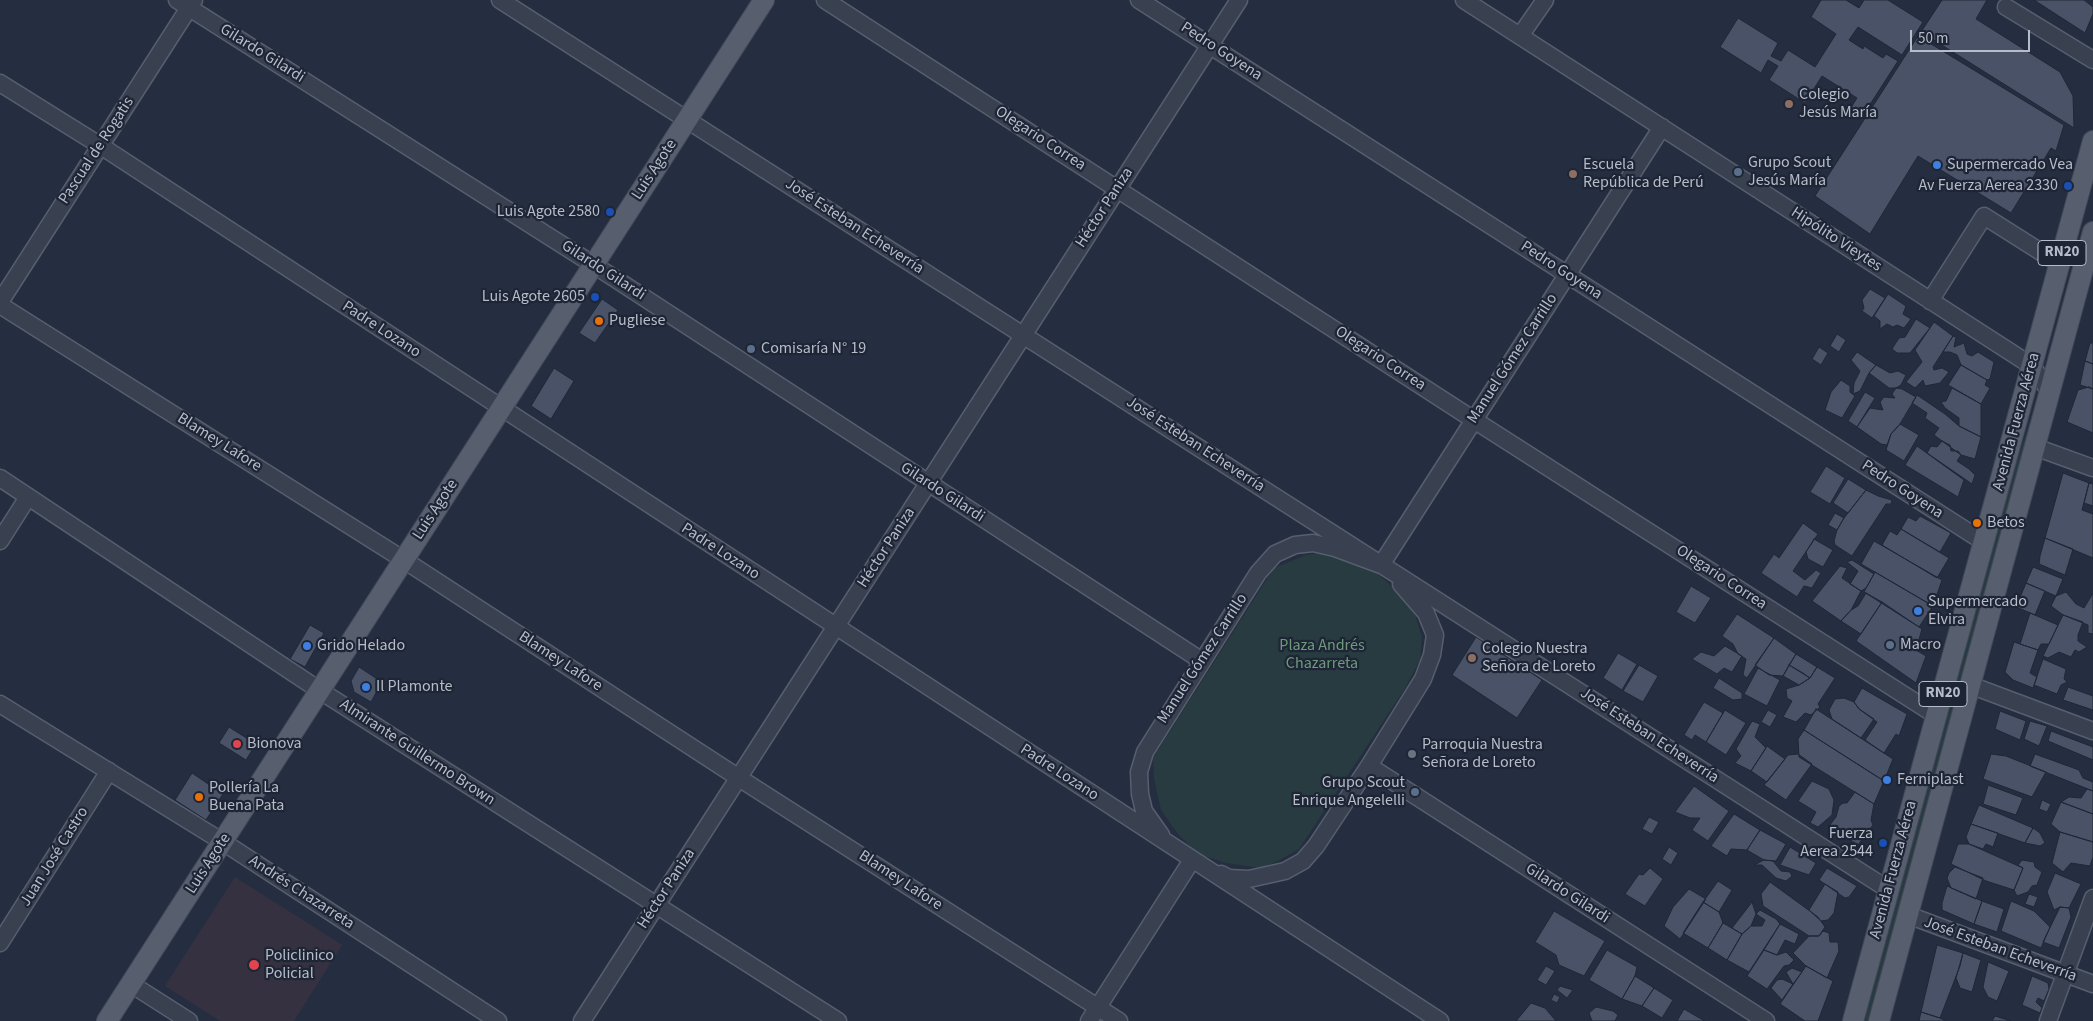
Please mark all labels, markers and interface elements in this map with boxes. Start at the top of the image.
street label: Pedro Goyena [1177,19,1265,85]
street label: Gilardo Gilardi [216,20,308,88]
scale bar [1913,20,2033,52]
text: 50 m [1918,28,1948,49]
place label: Colegio Jesús María [1799,85,1877,123]
street label: Pascual de Rogatis [55,94,139,208]
marker: Colegio Jesús María [1783,98,1795,110]
street label: Olegario Correa [991,103,1089,175]
street label: Luis Agote [628,136,682,204]
place label: Grupo Scout Jesús María [1748,153,1831,191]
place label: Escuela República de Perú [1583,155,1704,193]
place label: Supermercado Vea [1947,155,2073,175]
marker: Supermercado Vea [1931,159,1943,171]
street label: Héctor Paniza [1072,164,1138,252]
marker: Grupo Scout Jesús María [1732,166,1744,178]
marker: Escuela República de Perú [1567,168,1579,180]
street label: José Esteban Echeverría [781,175,927,279]
place label: Av Fuerza Aerea 2330 [1918,176,2058,196]
marker: Av Fuerza Aerea 2330 [2062,180,2074,192]
place label: Luis Agote 2580 [497,202,600,222]
street label: Hipólito Vieytes [1787,203,1885,277]
marker: Luis Agote 2580 [604,206,616,218]
street label: Gilardo Gilardi [557,237,649,305]
street label: Pedro Goyena [1517,238,1605,304]
road number: RN20 [2038,240,2086,266]
place label: Luis Agote 2605 [482,287,585,307]
street label: Manuel Gómez Carrillo [1464,290,1562,428]
marker: Luis Agote 2605 [589,291,601,303]
street label: Padre Lozano [338,297,424,363]
place label: Pugliese [609,311,665,331]
marker: Pugliese [593,315,605,327]
street label: Olegario Correa [1331,323,1429,395]
place label: Comisaría N° 19 [761,339,866,359]
marker: Comisaría N° 19 [745,343,757,355]
street label: Avenida Fuerza Aérea [1989,351,2045,493]
street label: José Esteban Echeverría [1122,393,1268,497]
street label: Blamey Lafore [173,409,265,477]
street label: Pedro Goyena [1858,457,1946,523]
street label: Gilardo Gilardi [896,459,988,527]
street label: Luis Agote [409,476,463,544]
street label: Héctor Paniza [854,504,920,592]
place label: Betos [1987,513,2025,533]
marker: Betos [1971,517,1983,529]
street label: Padre Lozano [677,519,763,585]
street label: Olegario Correa [1672,542,1770,614]
street label: Manuel Gómez Carrillo [1154,590,1252,728]
place label: Supermercado Elvira [1928,592,2027,630]
marker: Supermercado Elvira [1912,605,1924,617]
street label: Blamey Lafore [515,628,605,696]
place label: Macro [1900,635,1941,655]
place label: Grido Helado [317,636,405,656]
park label: Plaza Andrés Chazarreta [1279,636,1365,674]
place label: Colegio Nuestra Señora de Loreto [1482,639,1596,677]
marker: Macro [1884,639,1896,651]
marker: Grido Helado [301,640,313,652]
marker: Colegio Nuestra Señora de Loreto [1466,652,1478,664]
place label: Il Plamonte [376,677,453,697]
marker: Il Plamonte [360,681,372,693]
road number: RN20 [1919,682,1967,706]
street label: José Esteban Echeverría [1576,684,1722,788]
street label: Almirante Guillermo Brown [336,696,498,810]
place label: Bionova [247,734,302,754]
place label: Parroquia Nuestra Señora de Loreto [1422,735,1543,773]
marker: Bionova [231,738,243,750]
street label: Padre Lozano [1016,740,1102,806]
marker: Parroquia Nuestra Señora de Loreto [1406,748,1418,760]
place label: Ferniplast [1897,770,1964,790]
place label: Grupo Scout Enrique Angelelli [1292,773,1405,811]
marker: Ferniplast [1881,774,1893,786]
place label: Pollería La Buena Pata [209,778,284,816]
marker: Grupo Scout Enrique Angelelli [1409,786,1421,798]
marker: Pollería La Buena Pata [193,791,205,803]
street label: Avenida Fuerza Aérea [1866,799,1922,941]
street label: Juan José Castro [17,804,93,910]
place label: Fuerza Aerea 2544 [1800,824,1873,862]
street label: Luis Agote [182,830,236,898]
marker: Fuerza Aerea 2544 [1877,837,1889,849]
street label: Héctor Paniza [634,845,700,933]
street label: Blamey Lafore [855,847,945,915]
street label: Andrés Chazarreta [245,852,357,934]
street label: Gilardo Gilardi [1521,860,1613,928]
street label: José Esteban Echeverría [1921,913,2079,987]
place label: Policlinico Policial [265,946,334,984]
marker: Policlinico Policial [247,958,261,972]

